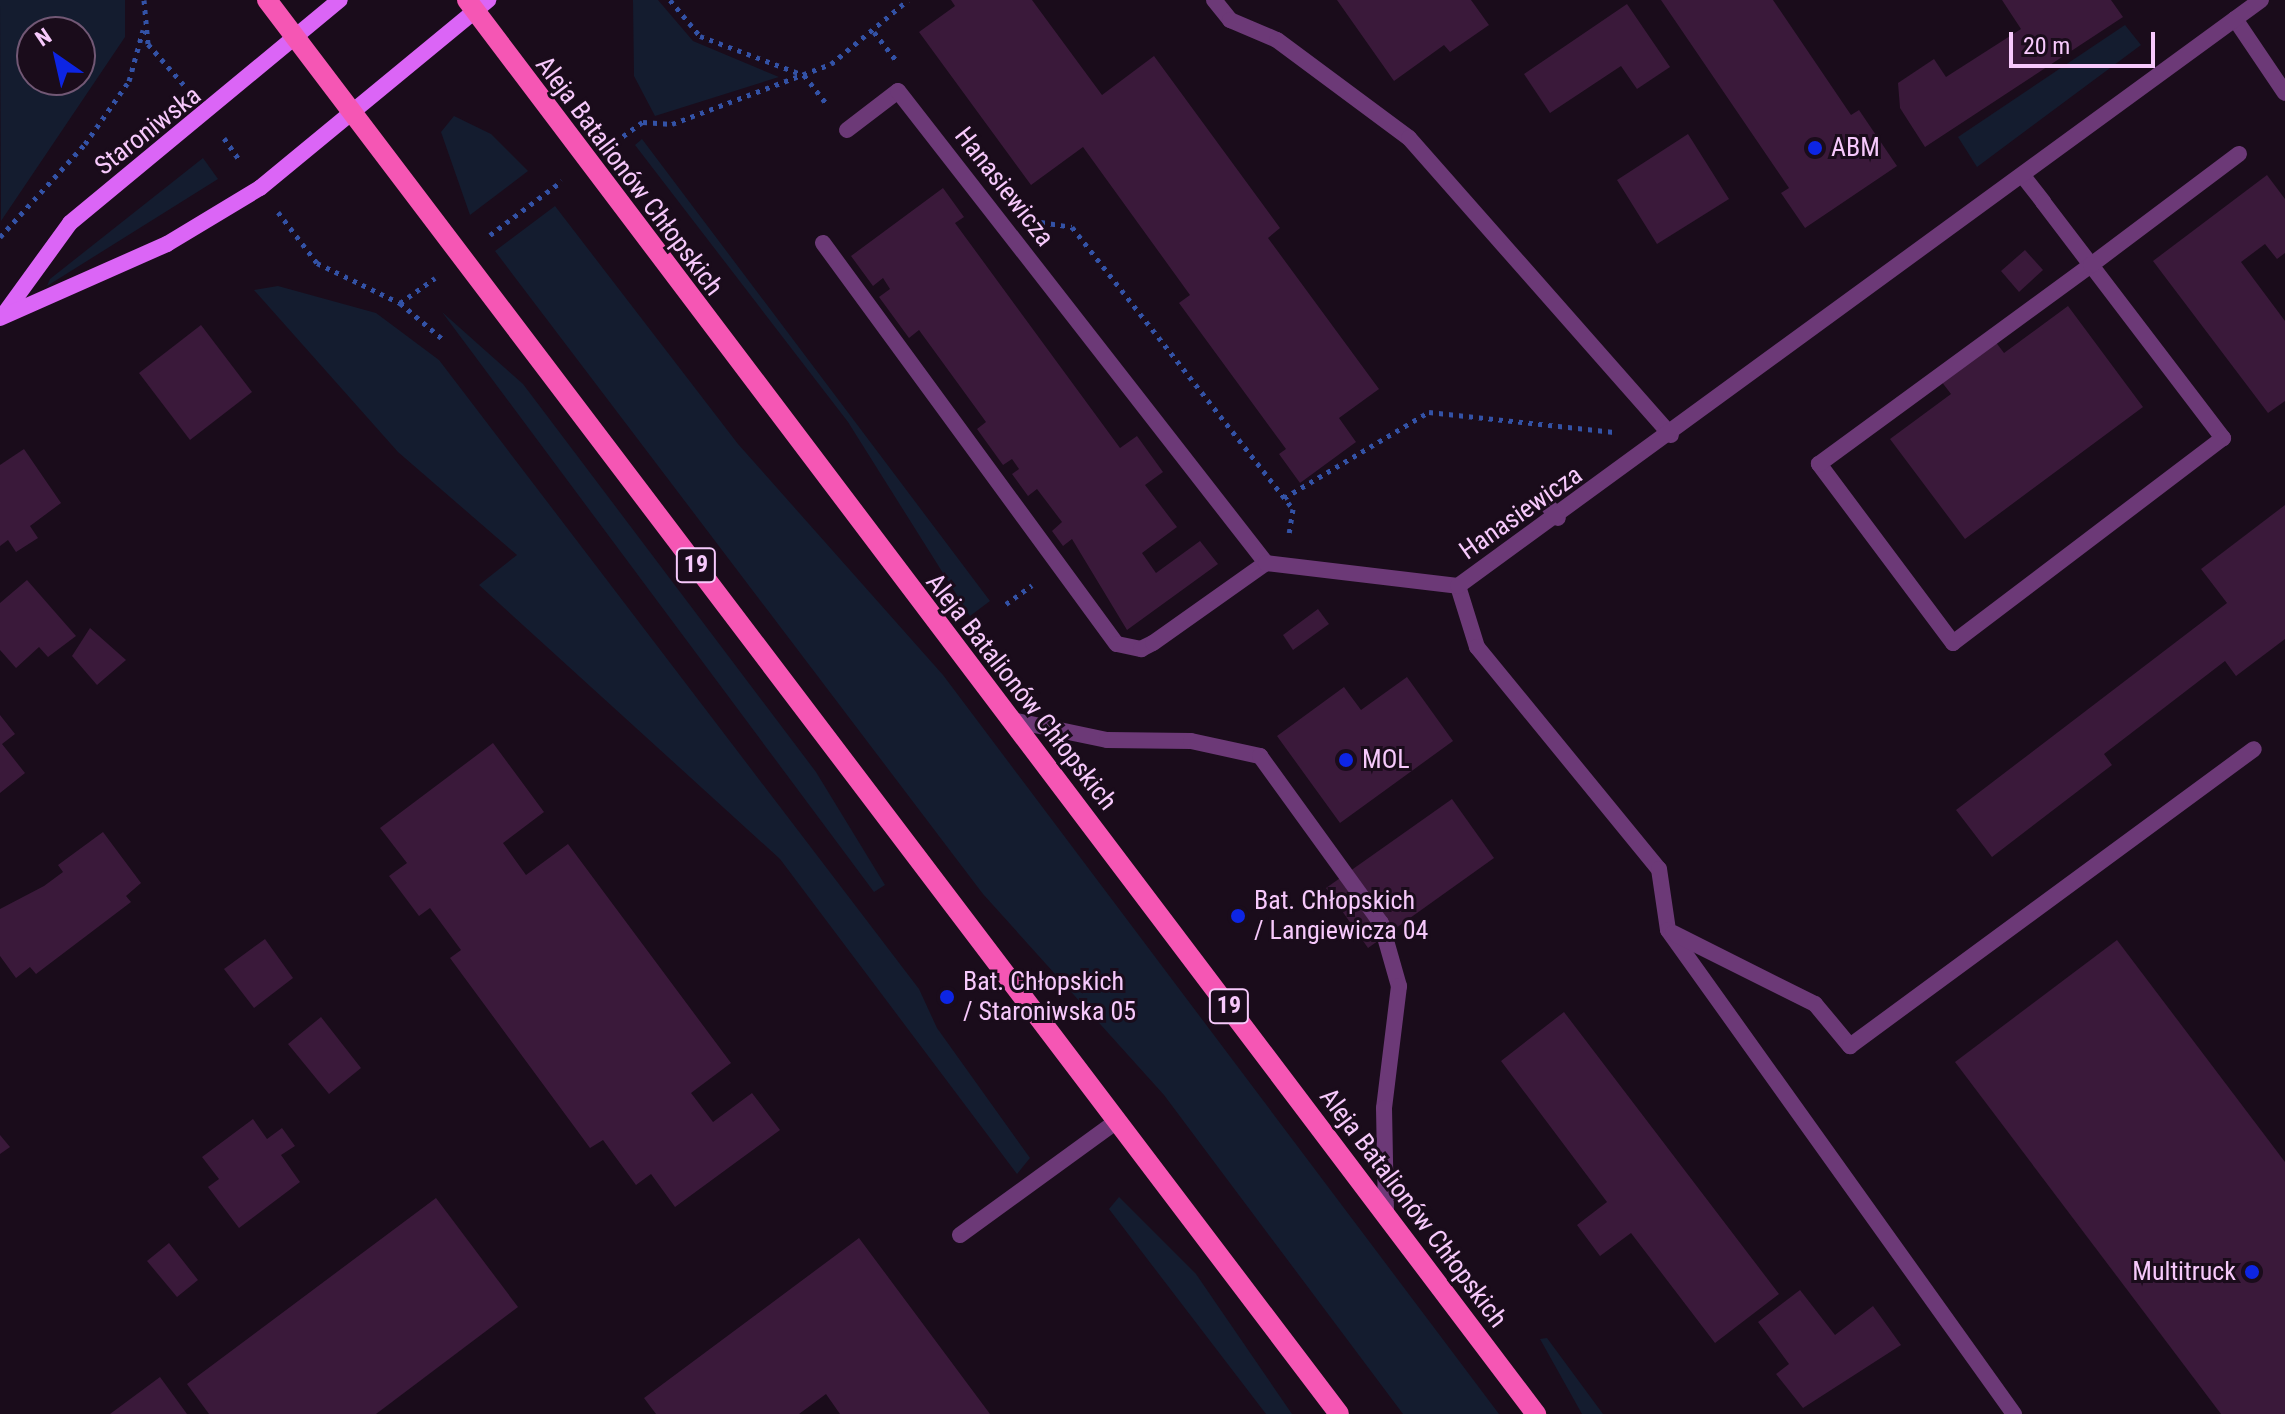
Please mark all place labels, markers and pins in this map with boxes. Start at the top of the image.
place label: ABM [1831,132,1880,164]
marker: ABM [1806,139,1824,157]
place label: MOL [1362,744,1410,776]
marker: MOL [1337,751,1355,769]
place label: Bat. Chłopskich / Langiewicza 04 [1254,885,1428,946]
marker: Bat. Chłopskich / Langiewicza 04 [1229,907,1247,925]
place label: Bat. Chłopskich / Staroniwska 05 [963,966,1136,1028]
marker: Bat. Chłopskich / Staroniwska 05 [938,988,956,1006]
place label: Multitruck [2132,1256,2236,1288]
marker: Multitruck [2243,1263,2261,1281]

